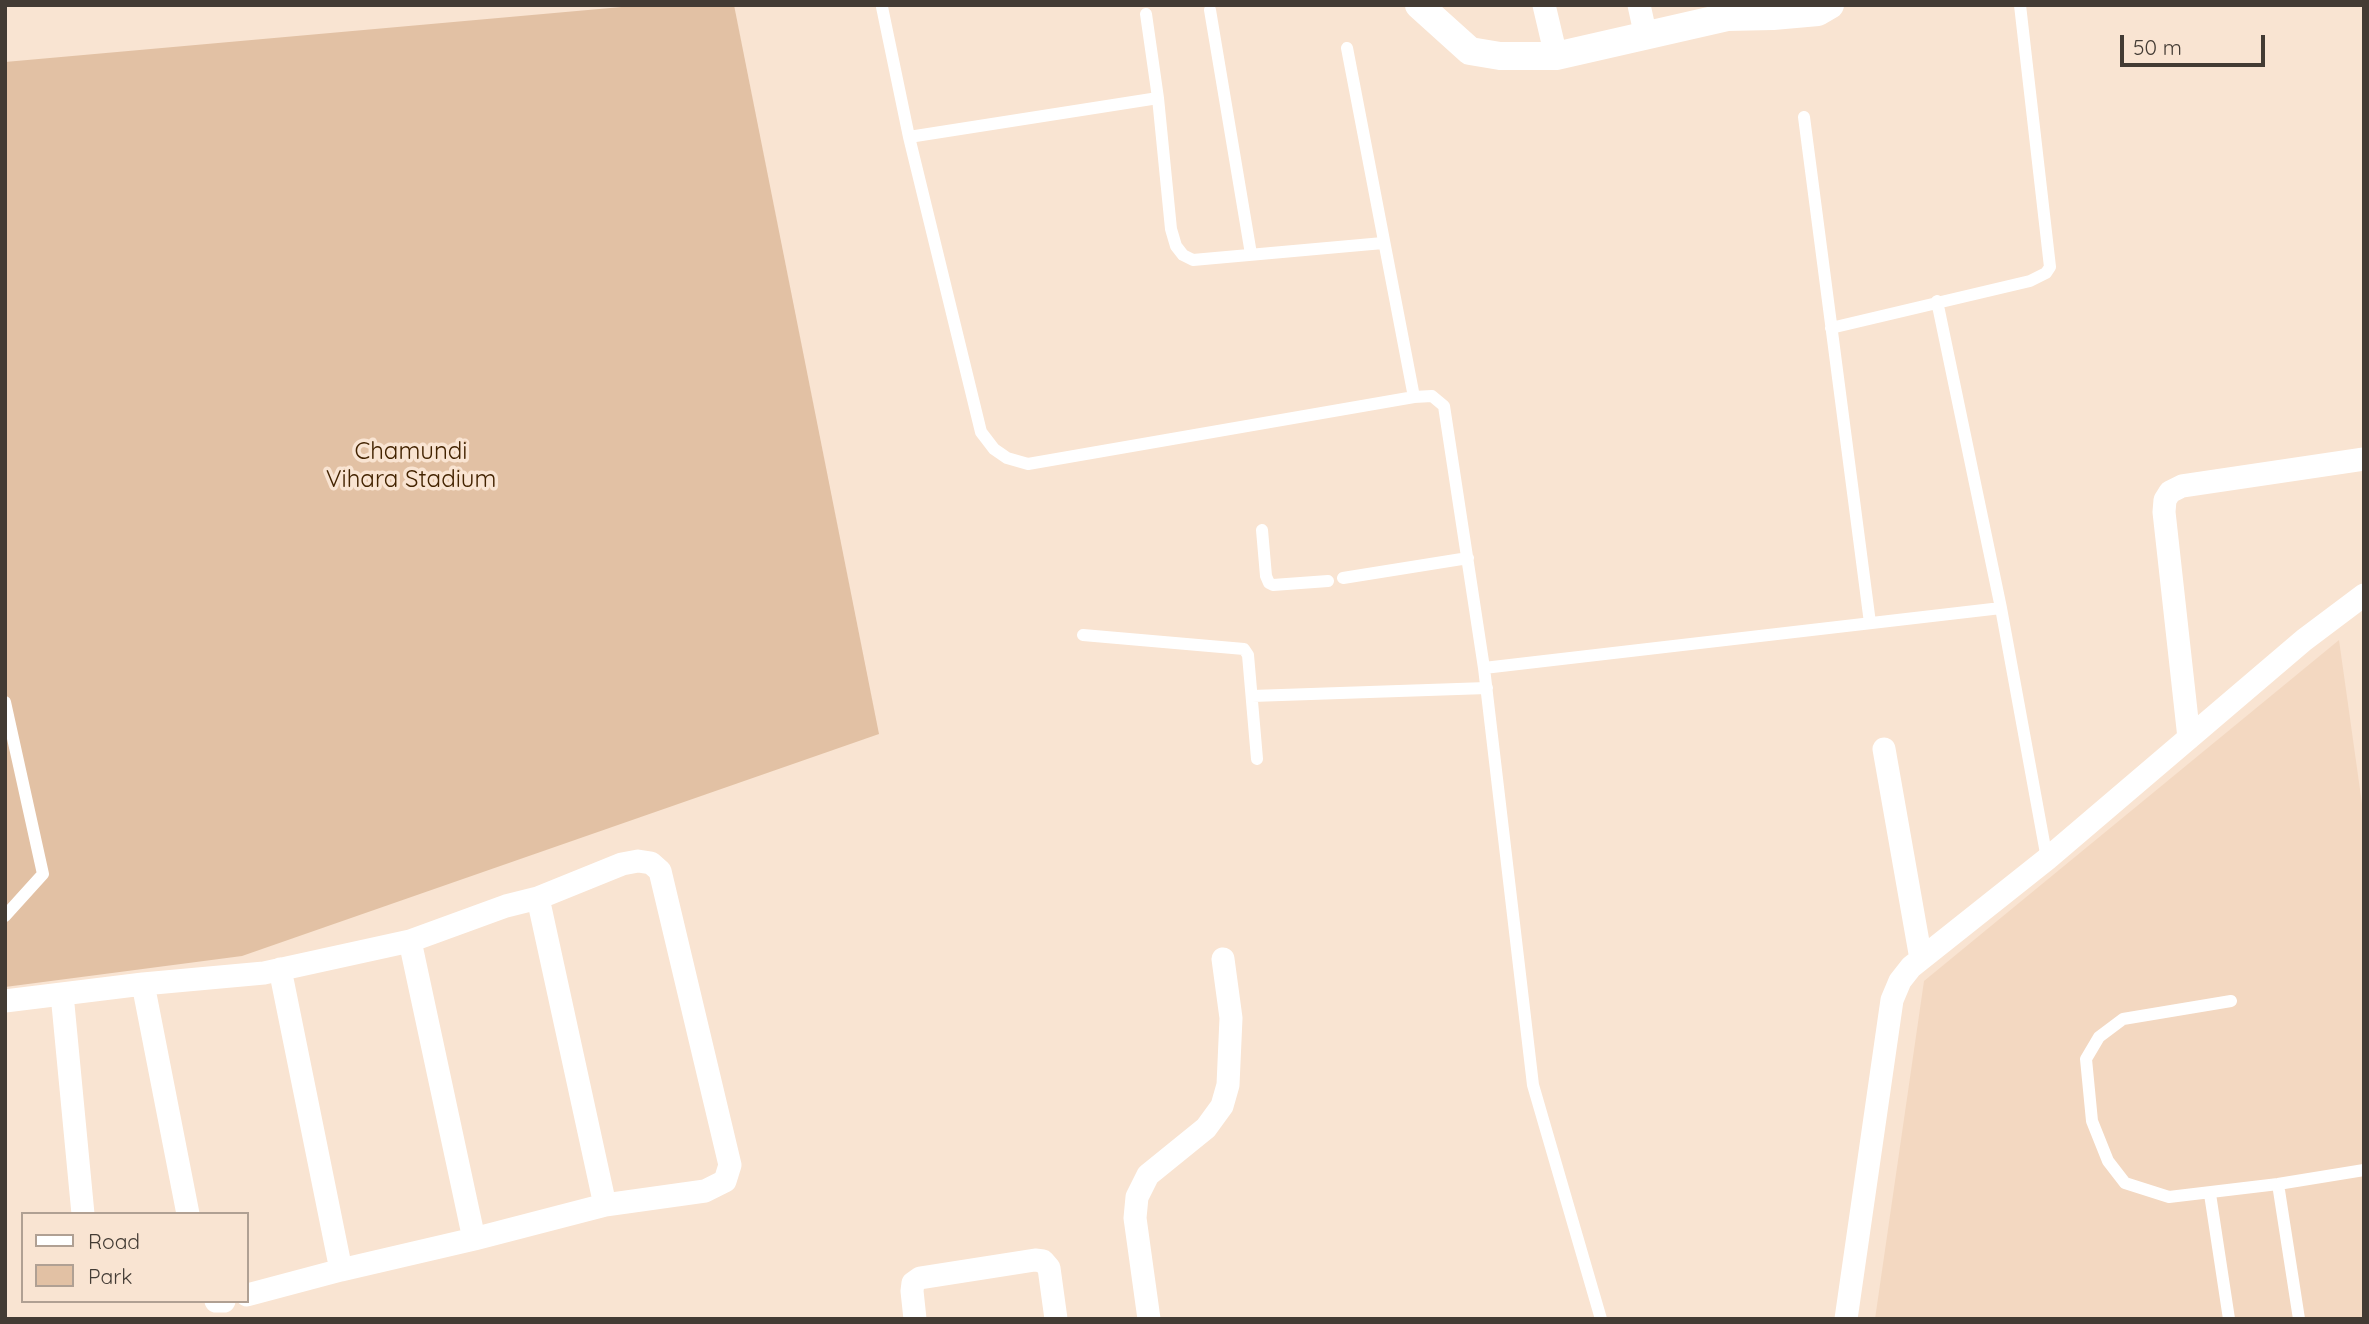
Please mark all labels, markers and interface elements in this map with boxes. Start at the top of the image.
scale bar [2124,21,2269,65]
text: 50 m [2133,34,2182,60]
park label: Chamundi Vihara Stadium [326,438,496,494]
legend [21,1212,248,1303]
text: Road [88,1228,140,1254]
text: Park [88,1263,132,1289]

